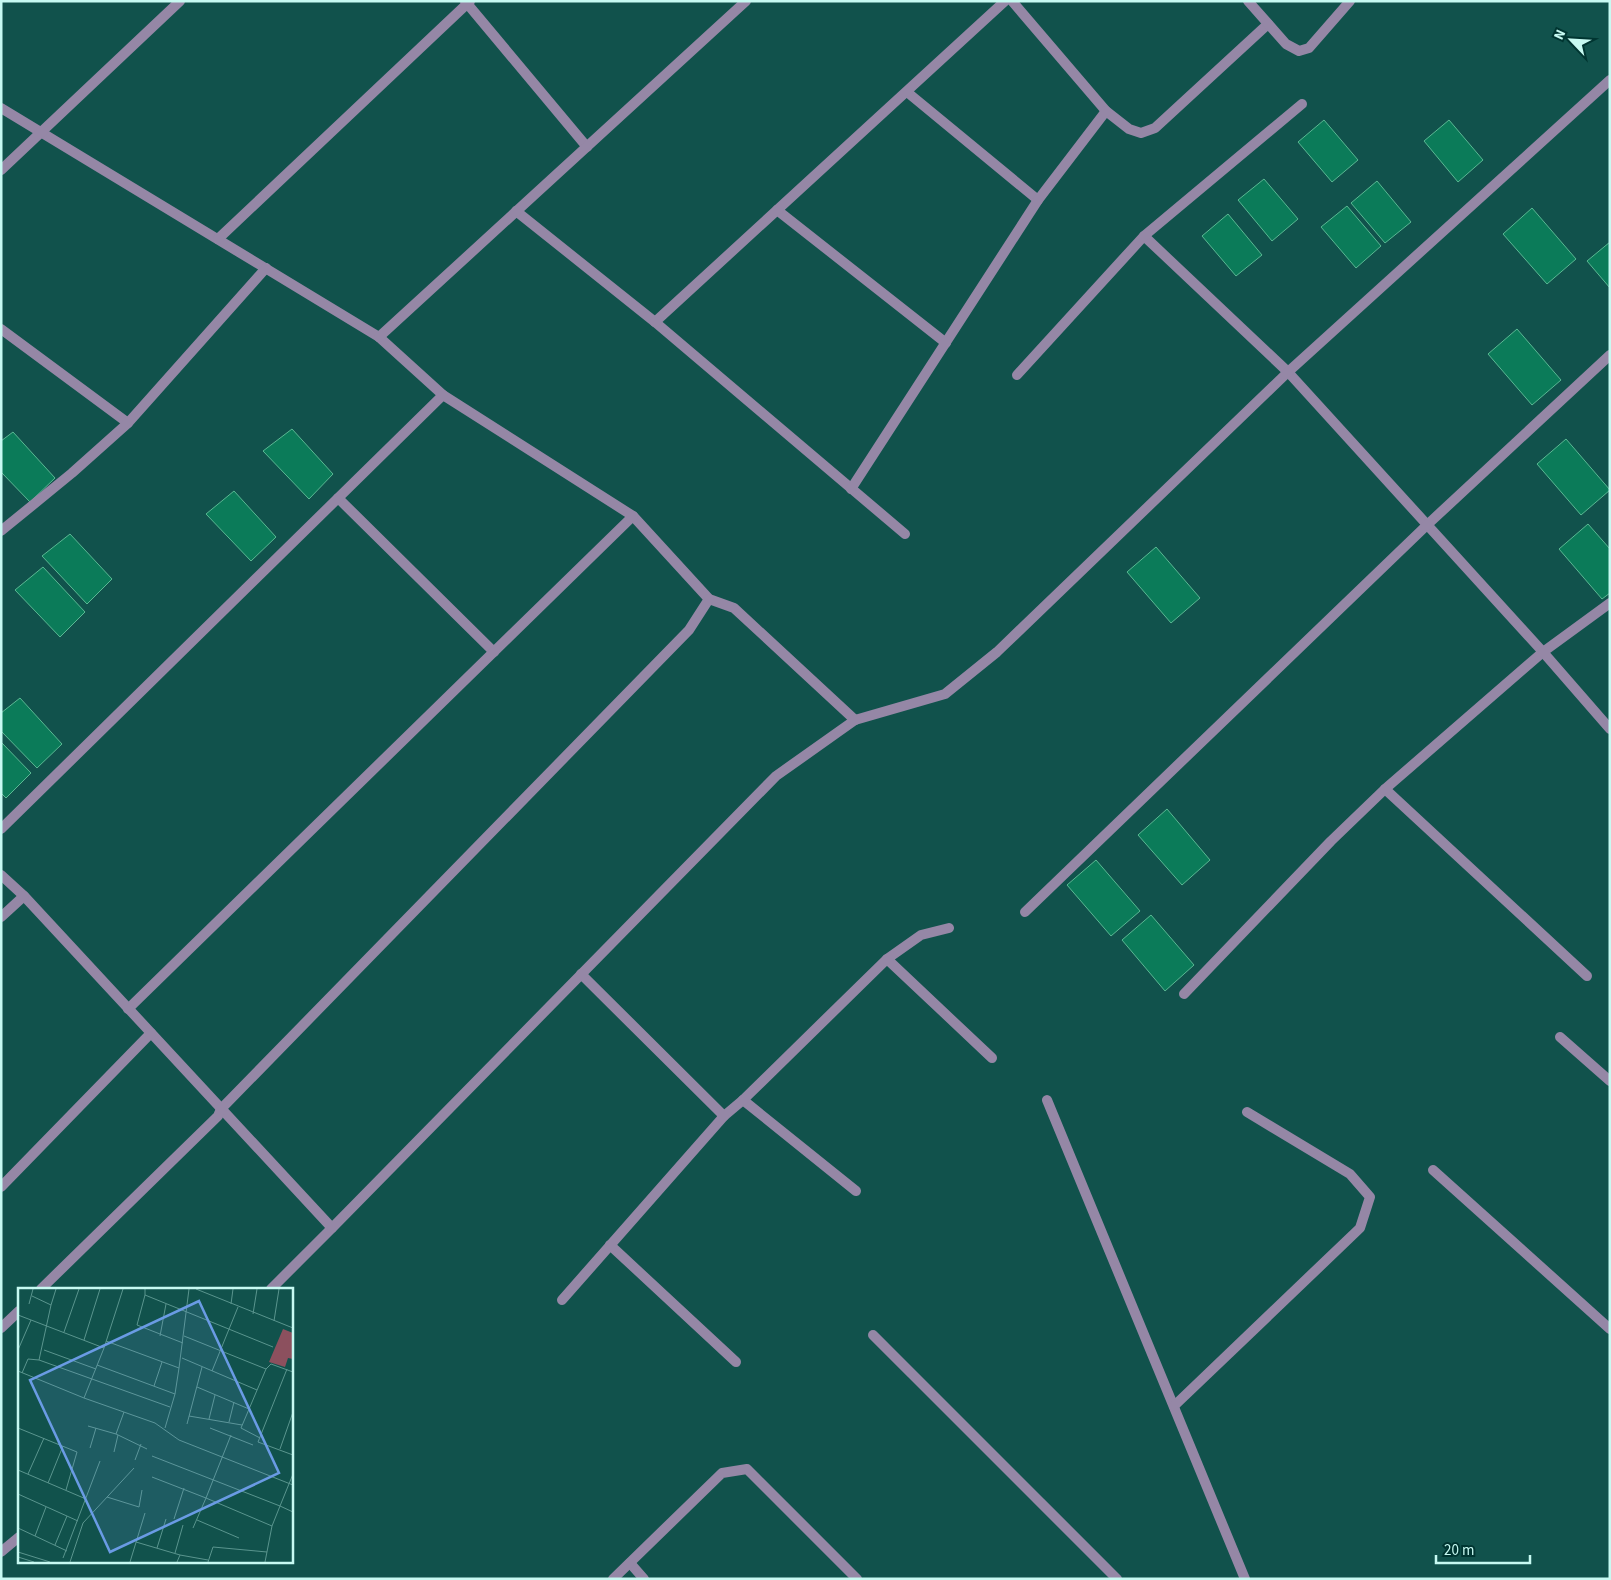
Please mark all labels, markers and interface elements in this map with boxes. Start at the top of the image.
north arrow [1546,15,1596,65]
text: N [1549,26,1571,43]
inset map [18,1288,292,1562]
scale bar [1436,1532,1530,1564]
text: 20 m [1444,1540,1474,1561]

